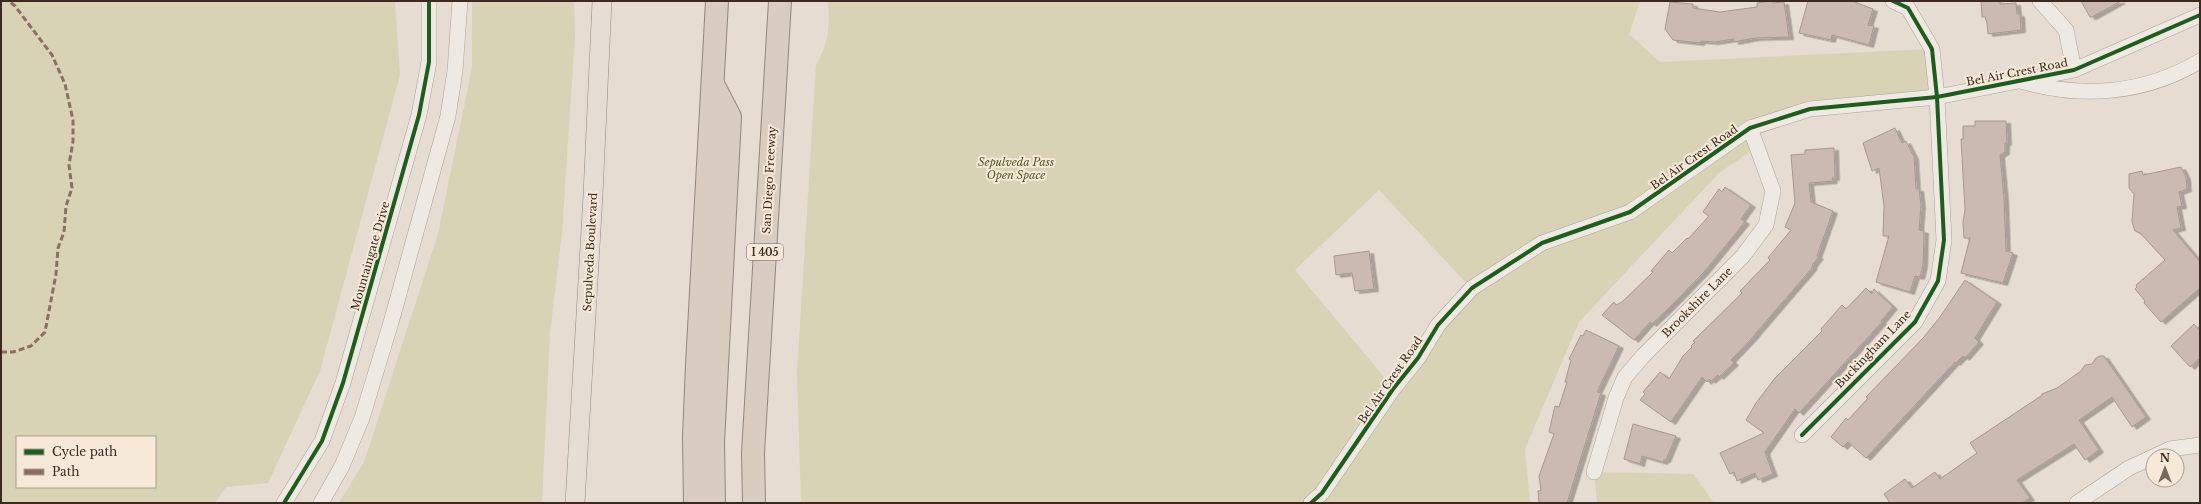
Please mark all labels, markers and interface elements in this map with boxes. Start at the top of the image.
street label: Bel Air Crest Road [1965,55,2070,89]
street label: Bel Air Crest Road [1648,121,1741,192]
street label: San Diego Freeway [759,126,779,234]
park label: Sepulveda Pass Open Space [978,155,1054,182]
street label: Sepulveda Boulevard [580,192,600,312]
street label: Mountaingate Drive [348,200,392,312]
road number: I 405 [747,244,783,260]
street label: Brookshire Lane [1659,264,1735,340]
street label: Buckingham Lane [1832,307,1914,391]
street label: Bel Air Crest Road [1355,333,1426,426]
legend [16,436,156,488]
text: Cycle path [52,444,117,459]
north arrow [2145,448,2185,488]
text: N [2160,451,2171,465]
text: Path [52,464,80,479]

